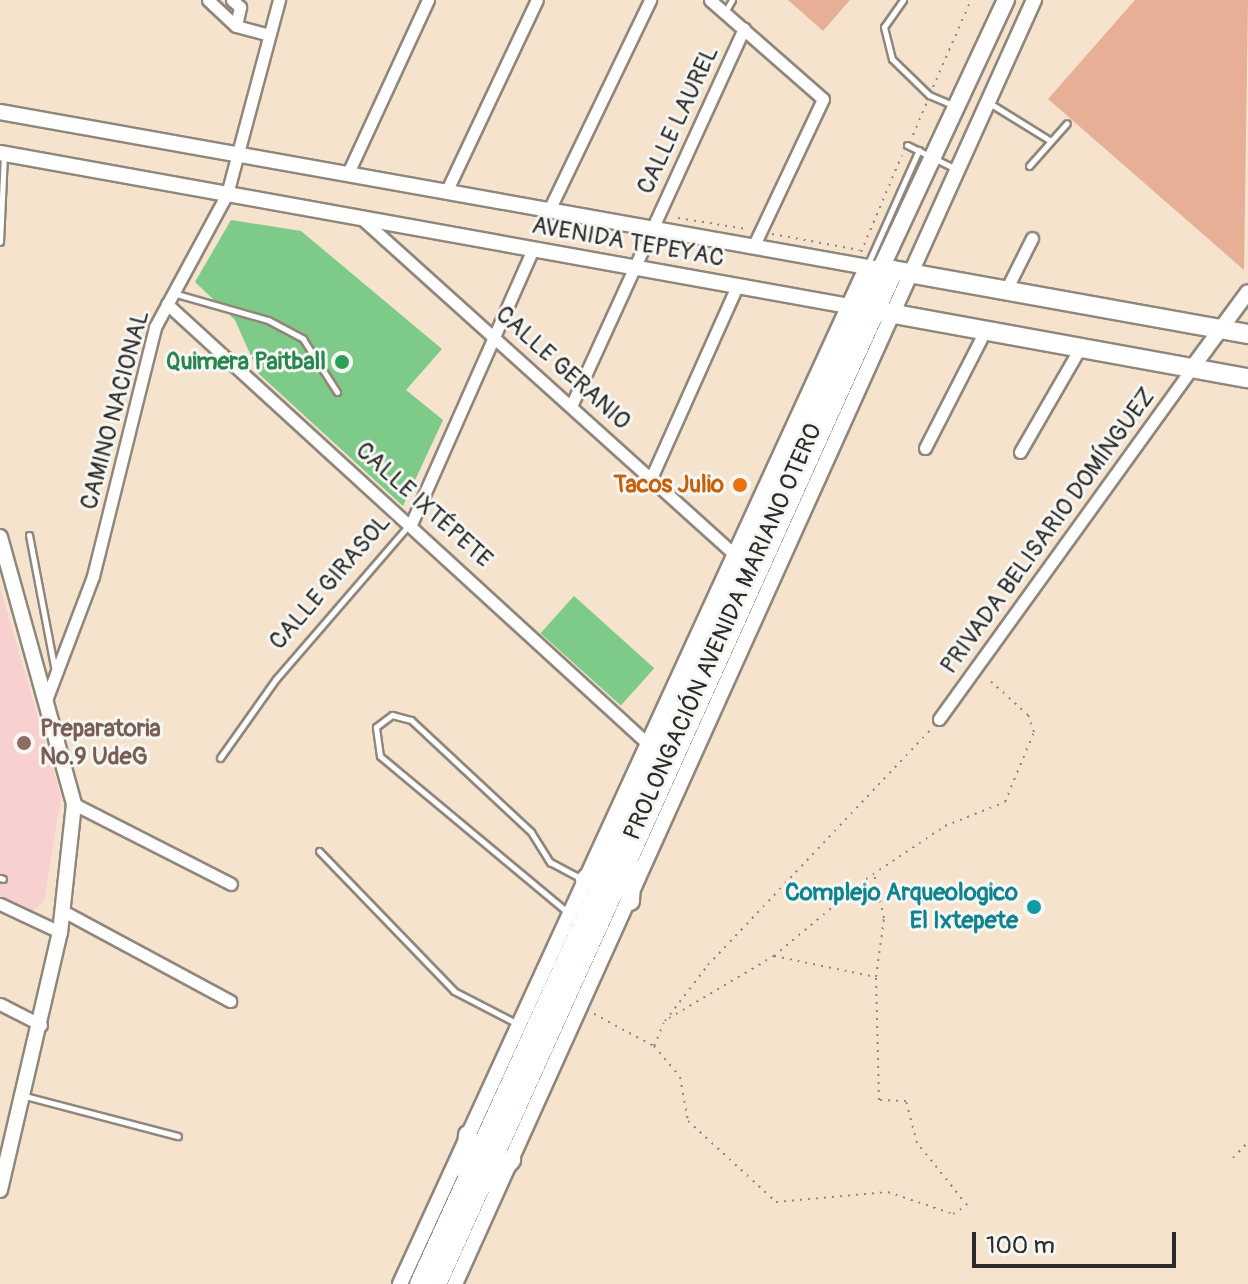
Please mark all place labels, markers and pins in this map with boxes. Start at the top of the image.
place label: Quimera Paitball [166,348,326,376]
marker: Quimera Paitball [333,353,351,371]
place label: Tacos Julio [614,471,724,499]
marker: Tacos Julio [731,476,749,494]
place label: Preparatoria No.9 UdeG [40,715,161,771]
marker: Preparatoria No.9 UdeG [15,734,33,752]
place label: Complejo Arqueologico El Ixtepete [785,879,1018,935]
marker: Complejo Arqueologico El Ixtepete [1025,898,1043,916]

